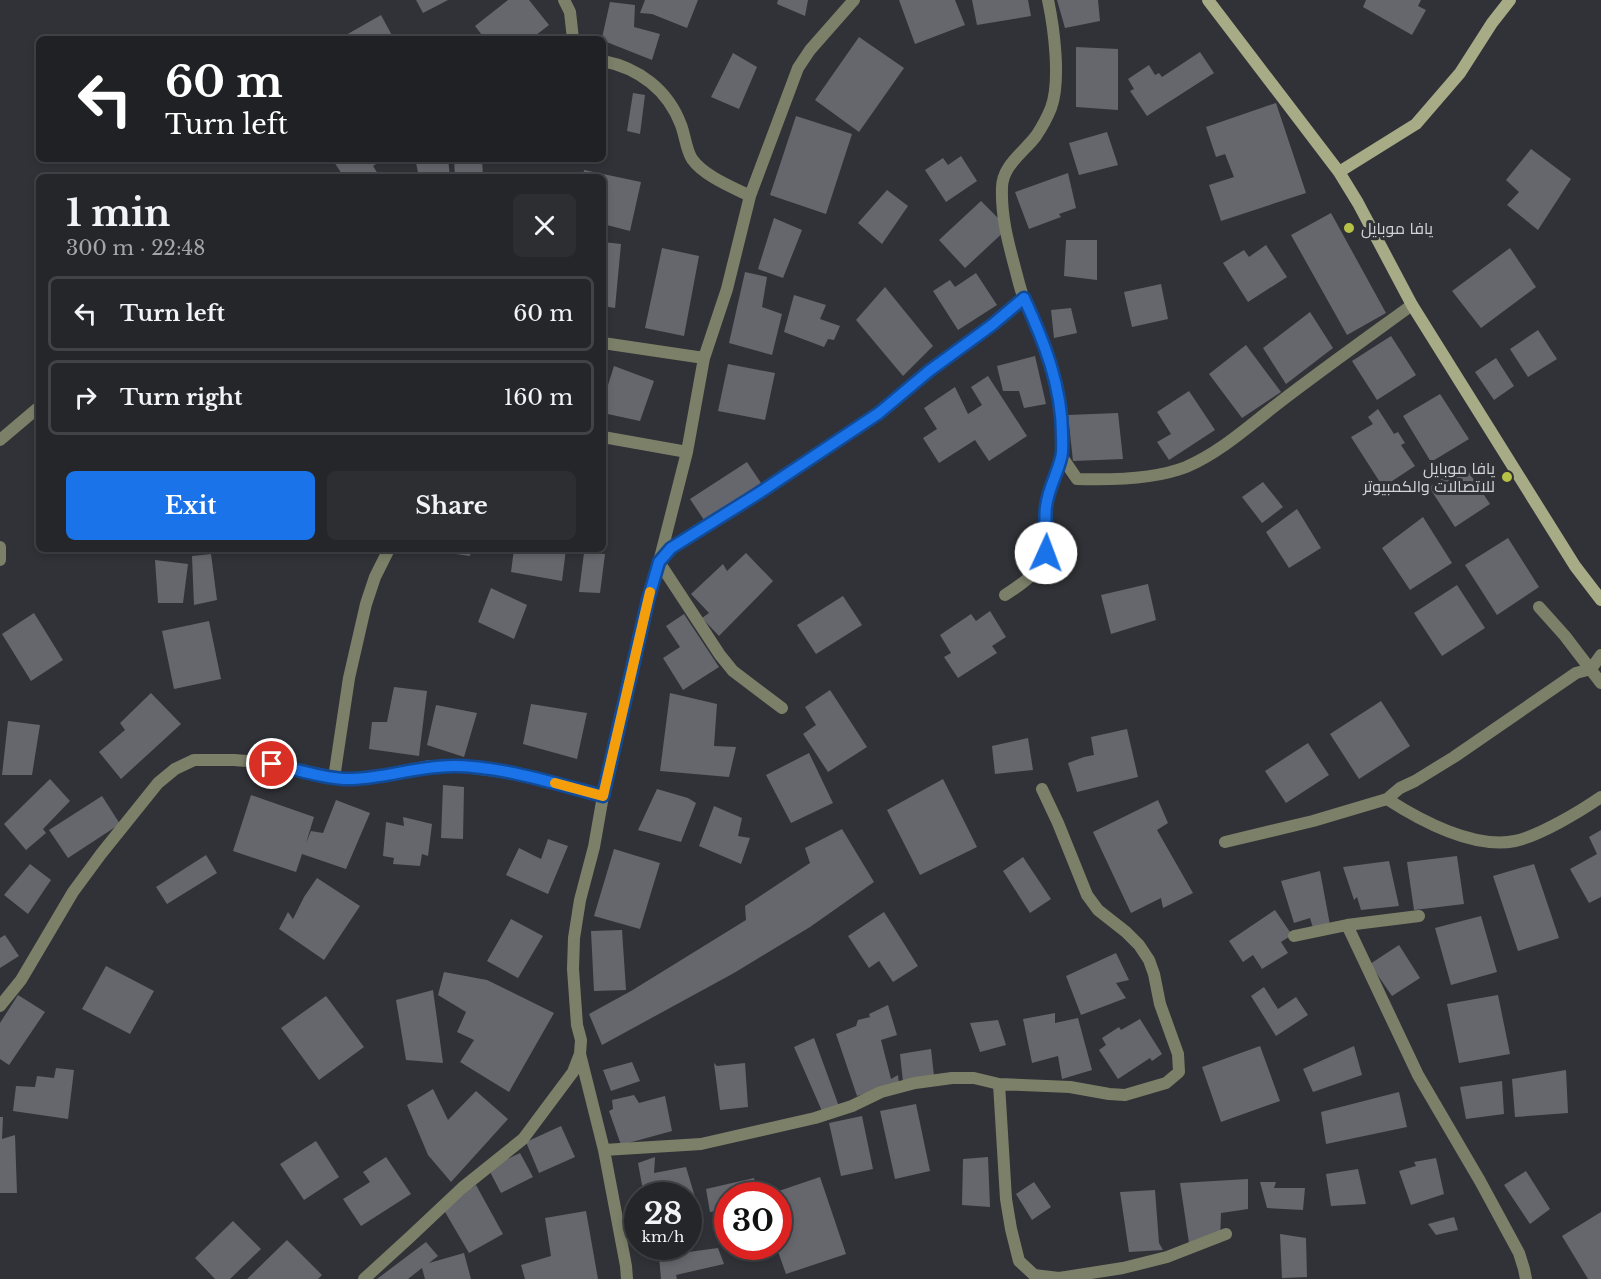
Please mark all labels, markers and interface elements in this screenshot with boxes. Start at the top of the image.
text: 60 m [165,56,283,108]
icon: left [66,60,144,138]
text: Turn left [165,108,288,141]
text: 1 min [66,191,170,236]
button: close [513,194,576,257]
place label: يافا موبايل [1361,218,1434,239]
marker: يافا موبايل [1342,221,1356,235]
text: 300 m · 22:48 [66,236,205,260]
icon: left [69,297,102,330]
text: Turn left [120,300,225,327]
text: 60 m [513,300,573,327]
icon: right [69,381,102,414]
text: Turn right [120,384,242,411]
text: 160 m [503,384,573,411]
place label: يافا موبايل للاتصالات والكمبيوتر [1362,458,1496,496]
marker: يافا موبايل للاتصالات والكمبيوتر [1500,470,1514,484]
button: Exit [66,471,315,540]
button: Share [327,471,576,540]
position arrow [1014,521,1078,585]
pin [246,738,297,789]
icon: arrive [255,747,288,780]
speed limit sign: 30 [714,1182,792,1260]
text: 28 [644,1195,682,1232]
text: km/h [642,1227,684,1246]

